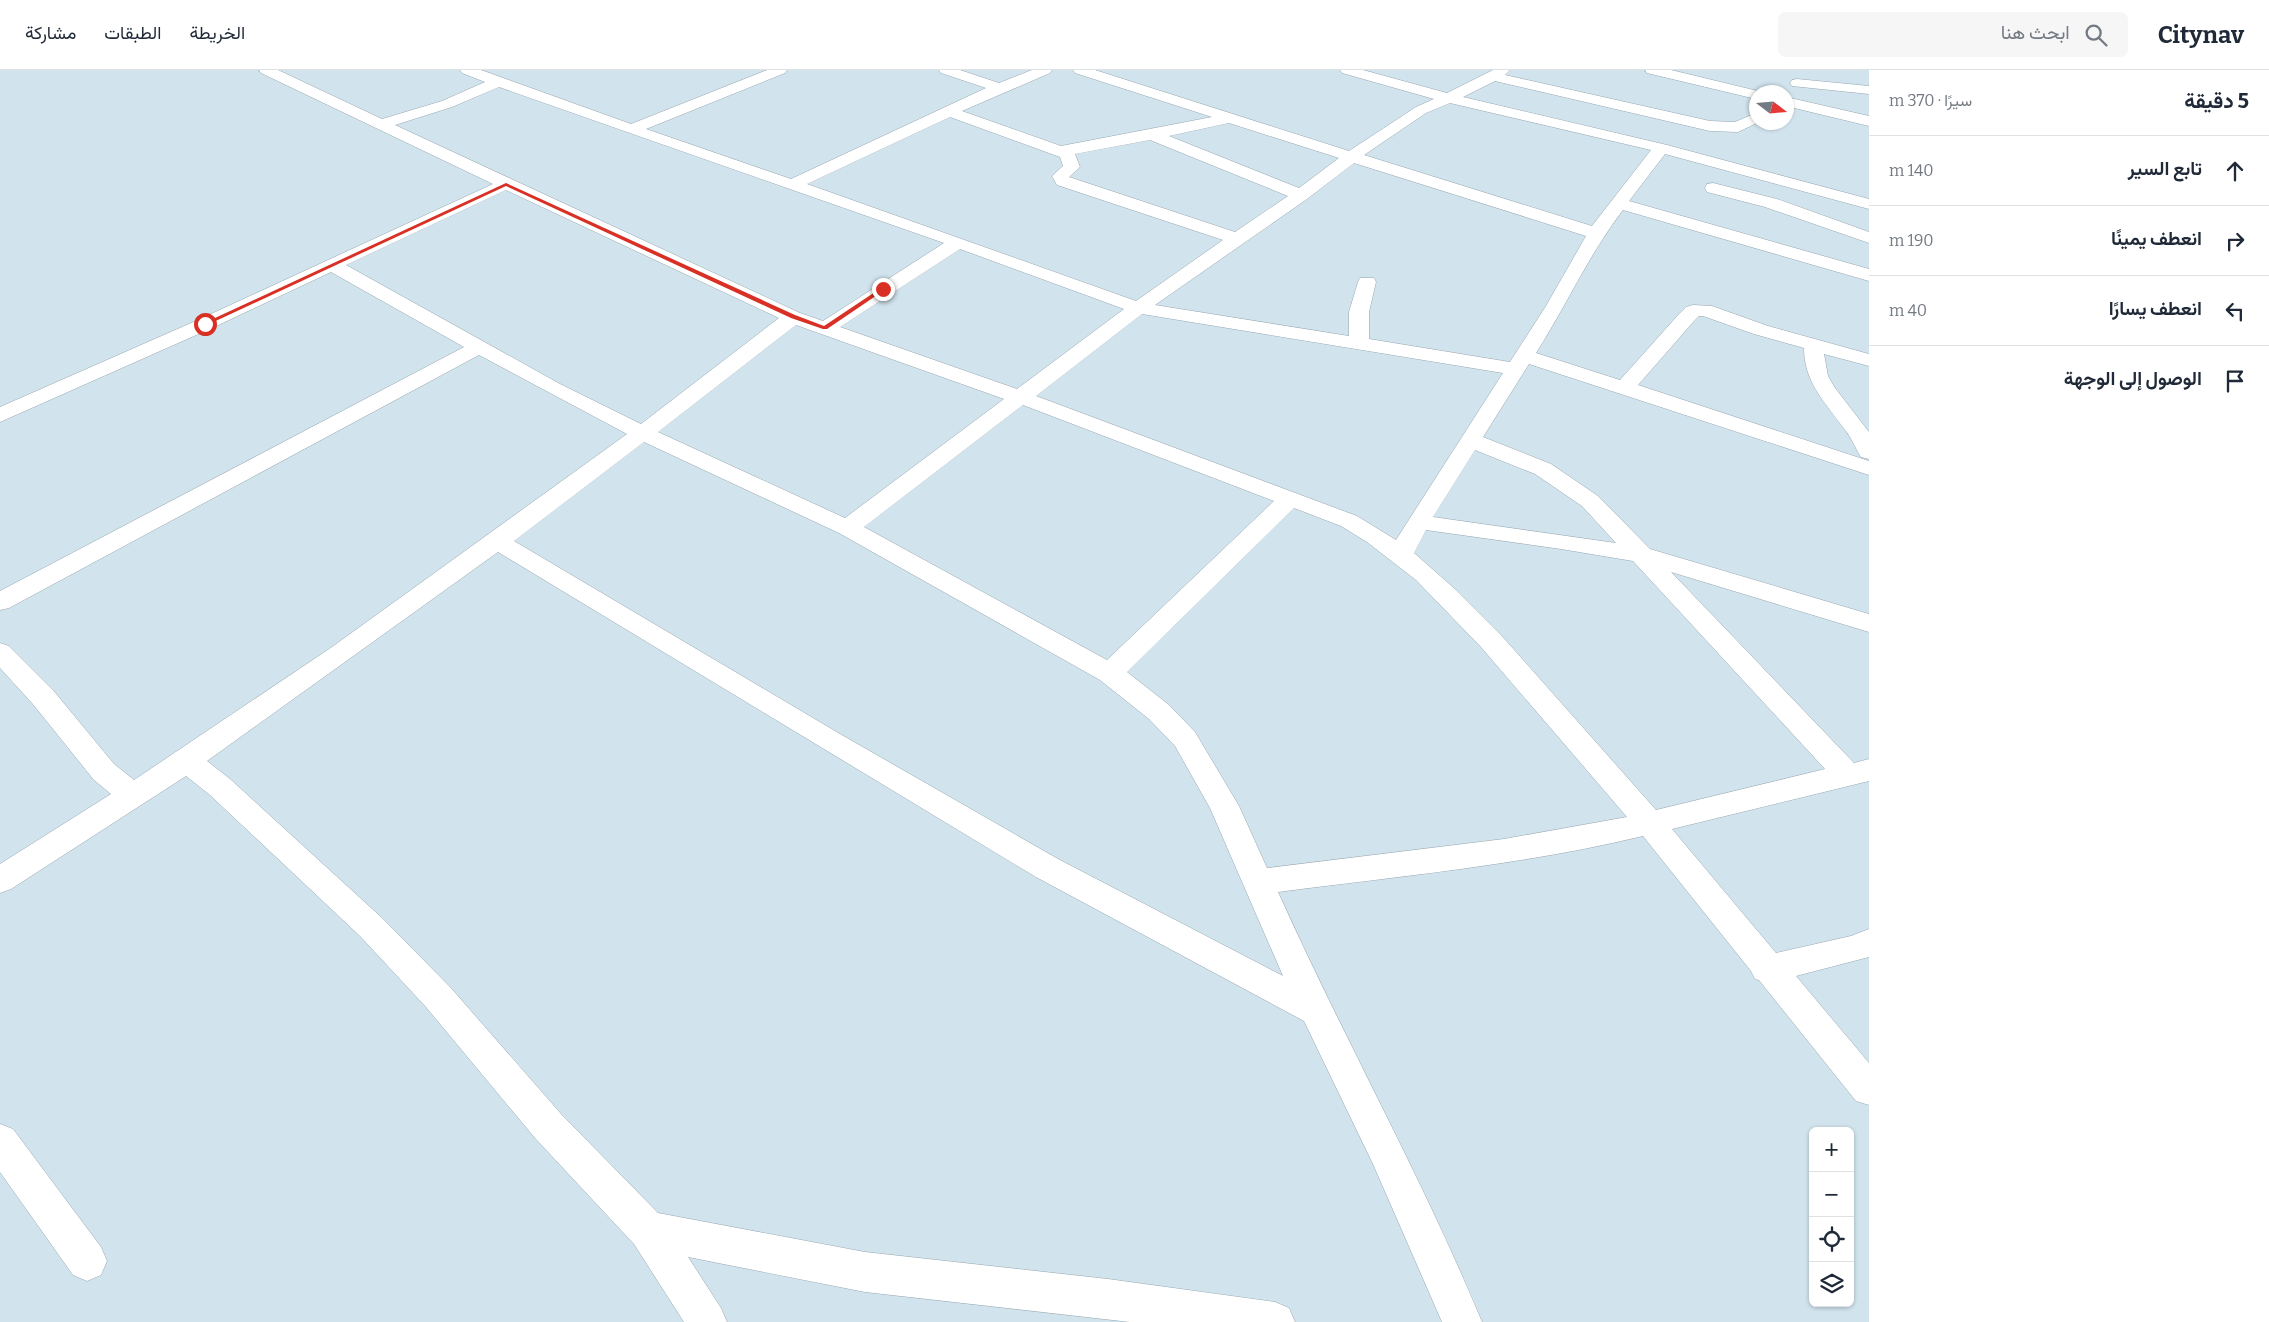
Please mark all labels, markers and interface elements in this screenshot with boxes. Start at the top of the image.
search box [1778,12,2128,57]
text: ابحث هنا [2001,21,2070,44]
icon: search [2082,21,2110,49]
text: Citynav [2158,21,2244,49]
text: مشاركة [25,22,76,44]
text: الطبقات [104,22,161,44]
text: الخريطة [189,22,245,44]
north arrow [1749,85,1794,130]
text: 5 دقيقة [2184,88,2249,114]
text: سيرًا · 370 m [1889,91,1972,110]
text: تابع السير [2128,157,2202,180]
icon: ahead [2221,157,2249,185]
text: 140 m [1889,161,1934,180]
text: انعطف يمينًا [2111,227,2202,250]
icon: right [2221,227,2249,255]
text: 190 m [1889,231,1934,250]
route end [872,278,895,301]
text: انعطف يسارًا [2109,297,2202,320]
icon: left [2221,297,2249,325]
text: 40 m [1889,301,1927,320]
route start [194,313,217,336]
text: الوصول إلى الوجهة [2064,367,2202,390]
icon: arrive [2221,367,2249,395]
map controls [1809,1127,1854,1307]
button: + [1809,1127,1854,1172]
button: − [1809,1172,1854,1217]
button: locate [1809,1217,1854,1262]
button: layers [1809,1262,1854,1307]

